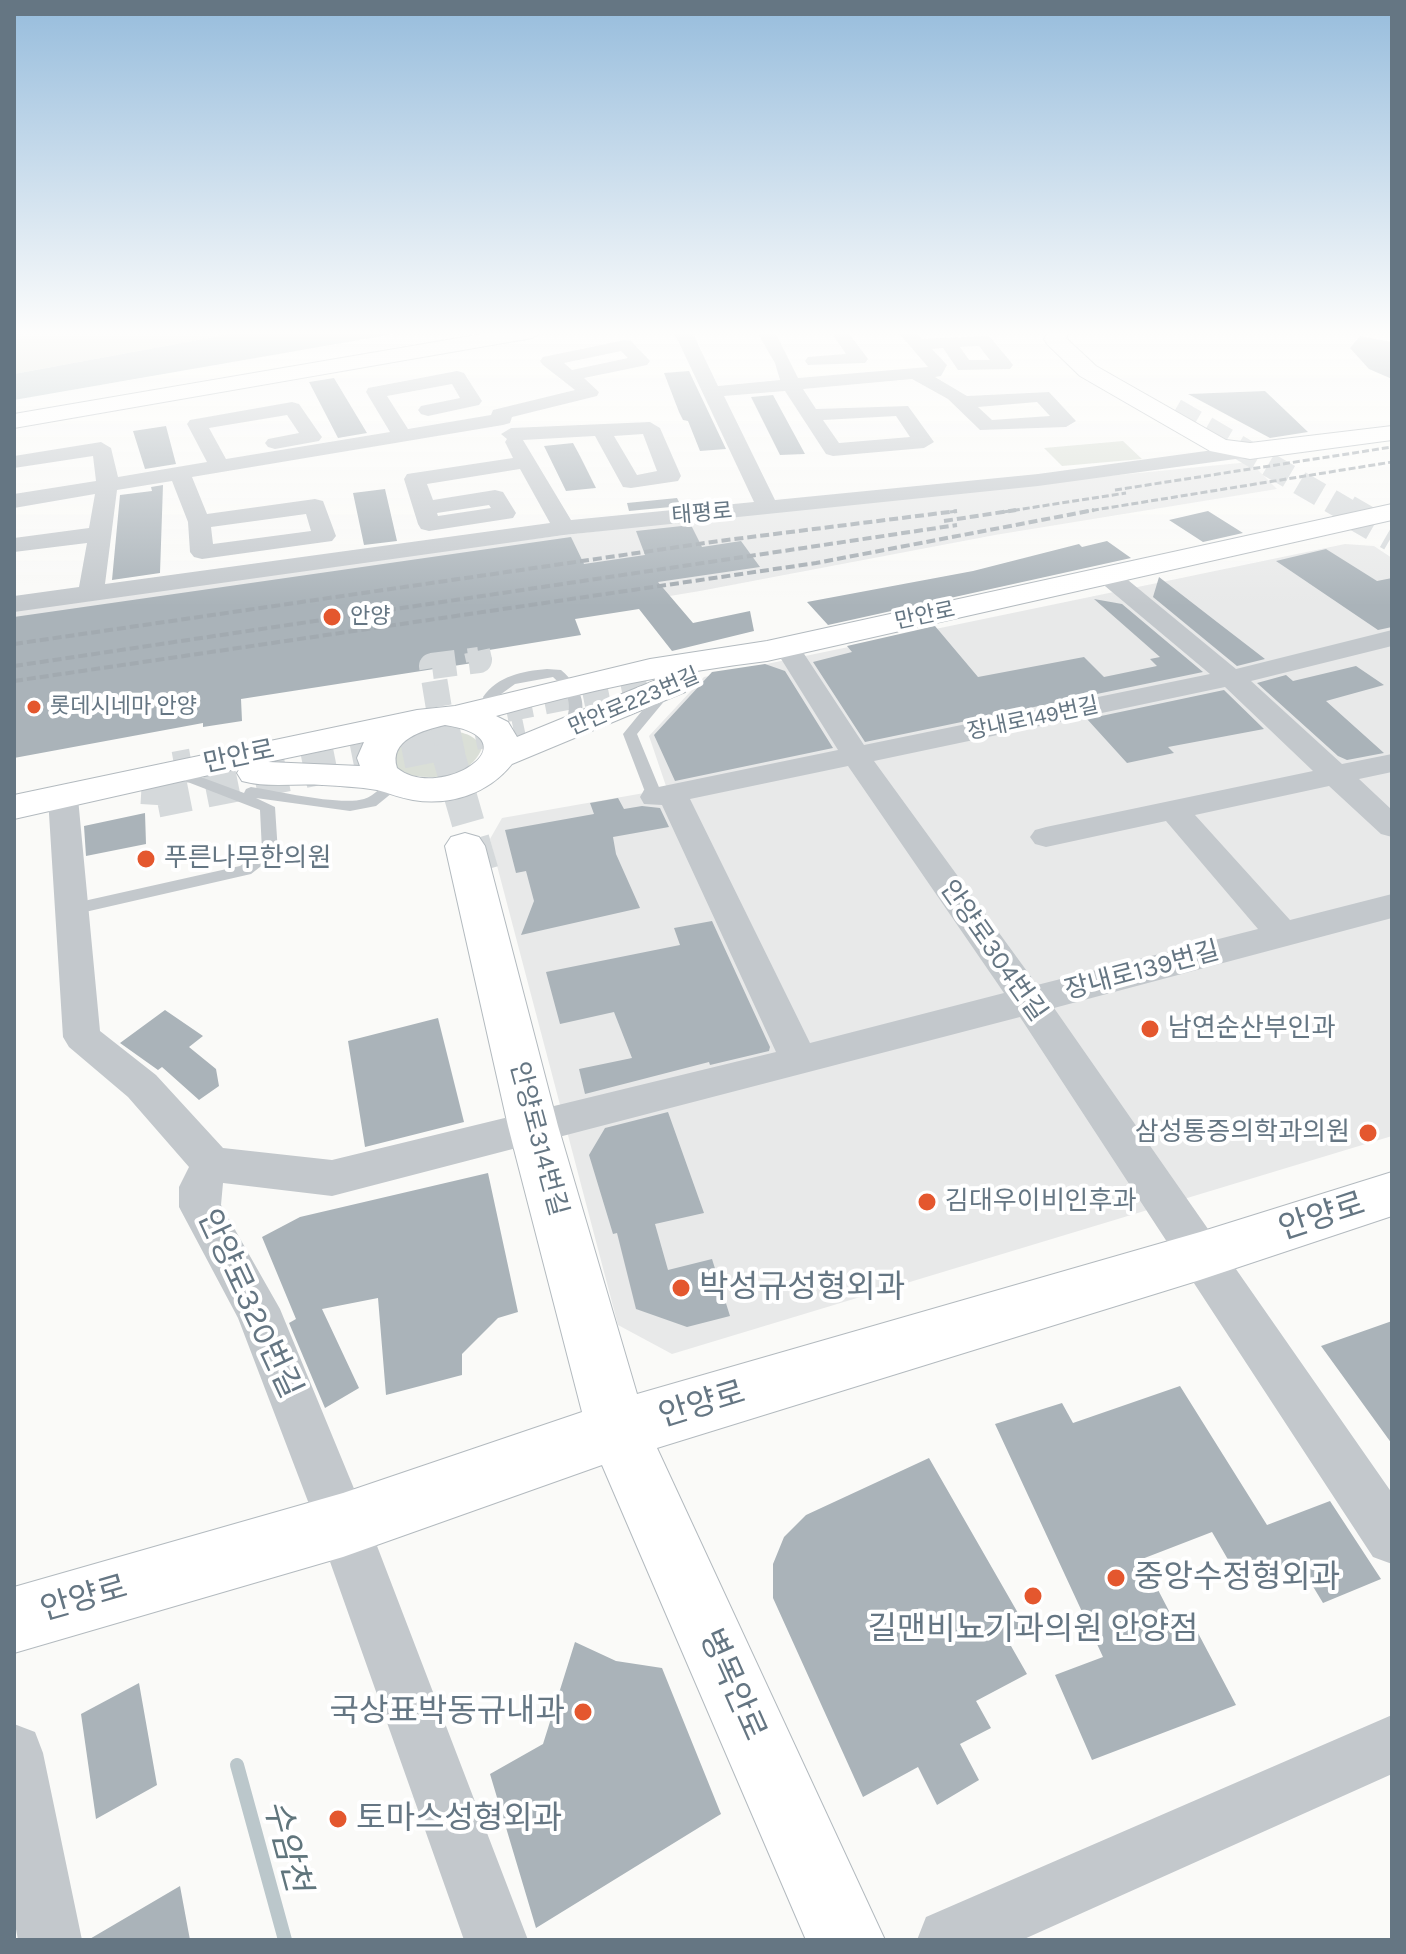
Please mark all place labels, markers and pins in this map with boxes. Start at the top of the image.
place label: 안양 [350,604,390,630]
marker: 안양 [321,606,343,628]
place label: 롯데시네마 안양 [50,694,197,720]
marker: 롯데시네마 안양 [25,698,43,716]
place label: 푸른나무한의원 [164,843,331,875]
marker: 푸른나무한의원 [135,848,157,870]
place label: 남연순산부인과 [1168,1013,1335,1045]
marker: 남연순산부인과 [1139,1018,1161,1040]
place label: 삼성통증의학과의원 [1135,1117,1350,1149]
marker: 삼성통증의학과의원 [1357,1122,1379,1144]
place label: 김대우이비인후과 [945,1186,1136,1218]
marker: 김대우이비인후과 [916,1191,938,1213]
place label: 박성규성형외과 [699,1269,905,1307]
marker: 박성규성형외과 [670,1277,692,1299]
place label: 중앙수정형외과 [1134,1559,1340,1597]
marker: 중앙수정형외과 [1105,1567,1127,1589]
marker: 길맨비뇨기과의원 안양점 [1022,1585,1044,1607]
place label: 길맨비뇨기과의원 안양점 [867,1611,1199,1649]
place label: 국상표박동규내과 [329,1693,565,1731]
marker: 국상표박동규내과 [572,1701,594,1723]
place label: 토마스성형외과 [356,1800,562,1838]
marker: 토마스성형외과 [327,1808,349,1830]

